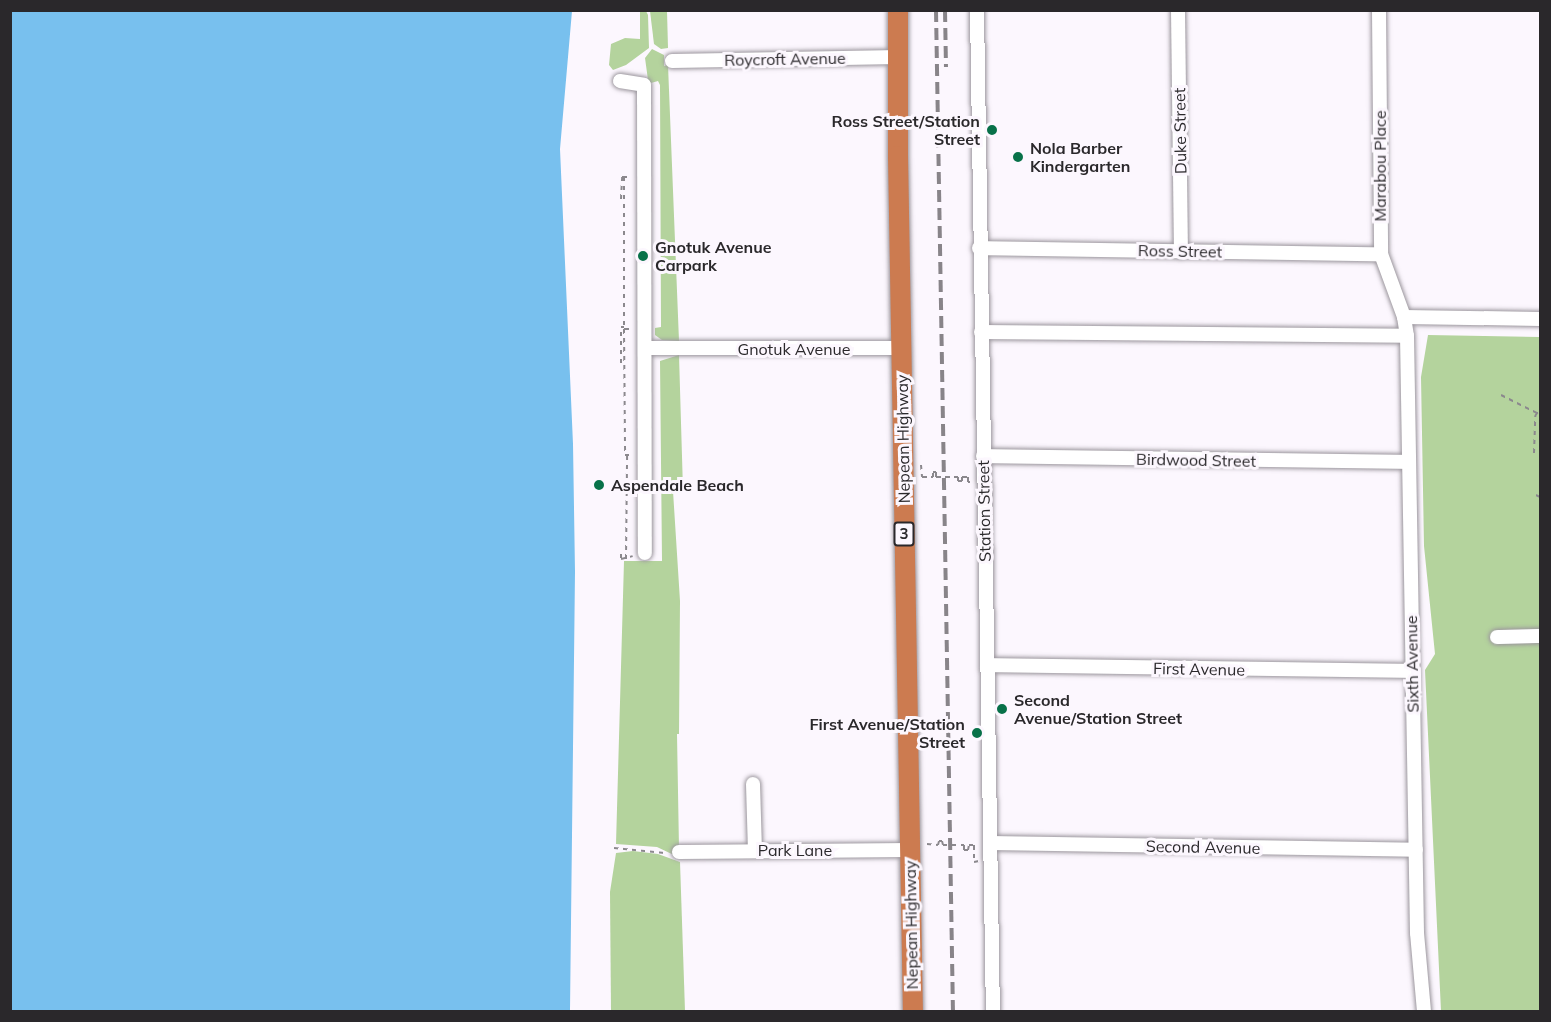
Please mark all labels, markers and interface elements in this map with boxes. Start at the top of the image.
street label: Roycroft Avenue [724,48,846,70]
street label: Duke Street [1170,88,1190,174]
street label: Marabou Place [1370,110,1390,222]
place label: Ross Street/Station Street [832,111,980,149]
marker: Ross Street/Station Street [985,123,999,137]
place label: Nola Barber Kindergarten [1030,138,1130,176]
marker: Nola Barber Kindergarten [1011,150,1025,164]
place label: Gnotuk Avenue Carpark [655,237,772,275]
street label: Ross Street [1138,241,1222,261]
marker: Gnotuk Avenue Carpark [636,249,650,263]
street label: Gnotuk Avenue [737,339,851,359]
street label: Nepean Highway [892,374,914,504]
street label: Birdwood Street [1136,449,1256,471]
street label: Station Street [974,460,994,562]
place label: Aspendale Beach [611,475,744,495]
marker: Aspendale Beach [592,478,606,492]
road number: 3 [894,522,914,546]
street label: Sixth Avenue [1402,615,1422,713]
street label: First Avenue [1153,659,1245,679]
place label: Second Avenue/Station Street [1014,690,1182,728]
marker: Second Avenue/Station Street [995,702,1009,716]
place label: First Avenue/Station Street [809,714,965,752]
marker: First Avenue/Station Street [970,726,984,740]
street label: Second Avenue [1146,836,1260,858]
street label: Park Lane [758,840,832,860]
street label: Nepean Highway [900,860,922,990]

